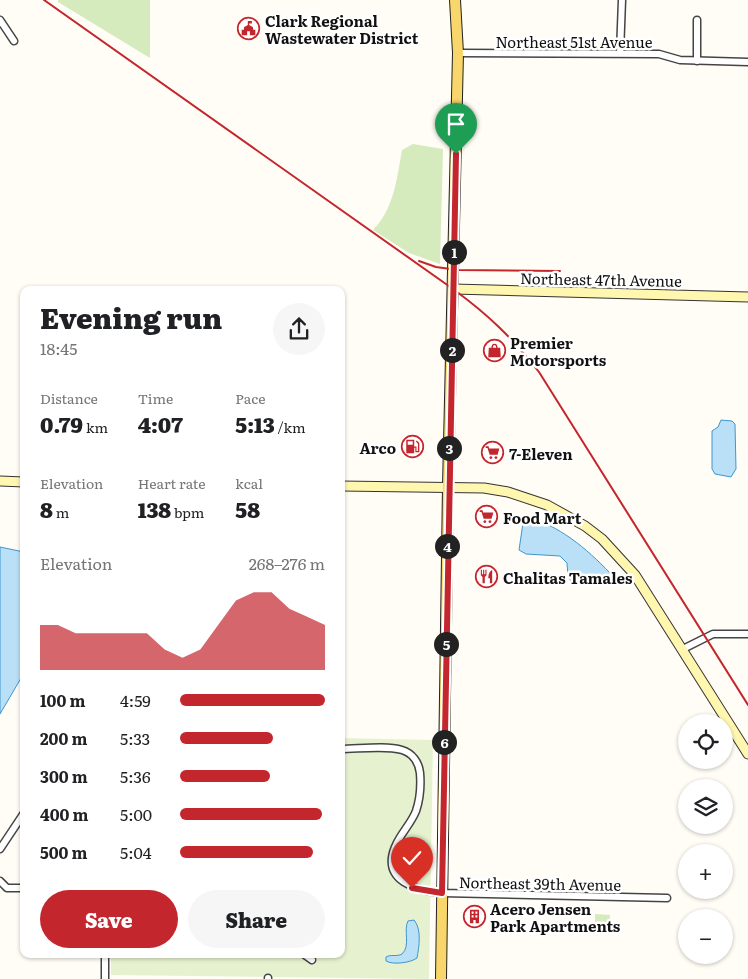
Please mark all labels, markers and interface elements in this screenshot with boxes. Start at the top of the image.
place label: Clark Regional Wastewater District [265,9,419,49]
public building icon: Clark Regional Wastewater District [237,17,261,41]
street label: Northeast 51st Avenue [496,30,653,53]
pin [435,103,477,154]
icon: arrive [442,110,470,138]
pin: 1 [442,240,466,264]
text: 1 [452,242,457,262]
street label: Northeast 47th Avenue [520,266,682,292]
text: Evening run [40,296,222,338]
button: share [273,303,325,355]
place label: Premier Motorsports [510,331,607,371]
text: 18:45 [40,336,77,360]
pin: 2 [440,338,464,362]
shop icon: Premier Motorsports [482,339,506,363]
text: 2 [449,340,456,360]
text: Distance [40,388,98,408]
text: Time [138,388,173,408]
text: Pace [235,388,265,408]
text: 0.79 [40,408,83,439]
text: 4:07 [138,408,183,439]
text: 5:13 [235,408,275,439]
text: km [83,417,108,437]
text: /km [275,417,306,437]
fuel station icon: Arco [400,435,424,459]
place label: Arco [359,436,396,459]
pin: 3 [436,436,462,460]
text: 3 [446,438,453,458]
supermarket icon: 7-Eleven [481,441,505,465]
place label: 7-Eleven [509,442,573,465]
text: Elevation [40,473,103,493]
text: Heart rate [138,473,206,493]
text: kcal [235,473,263,493]
text: 8 [40,493,53,524]
text: 138 [138,493,171,524]
text: 58 [235,493,260,524]
text: m [53,502,69,522]
text: bpm [171,502,204,522]
supermarket icon: Food Mart [475,505,499,529]
place label: Food Mart [503,506,582,529]
pin: 4 [434,534,460,558]
text: 4 [443,536,452,556]
text: Elevation [40,551,112,575]
text: 268–276 m [249,551,325,575]
restaurant icon: Chalitas Tamales [475,565,499,589]
place label: Chalitas Tamales [503,566,633,589]
pin: 5 [434,632,458,656]
text: 5 [443,634,450,654]
text: 100 m [40,688,86,712]
text: 4:59 [120,688,151,712]
map controls [678,714,733,964]
button: locate [678,714,733,769]
text: 200 m [40,726,87,750]
text: 5:33 [120,726,150,750]
pin: 6 [432,730,456,754]
text: 6 [440,732,449,752]
text: 300 m [40,764,88,788]
text: 5:36 [120,764,151,788]
button: layers [678,779,733,834]
text: 400 m [40,802,89,826]
text: 5:00 [120,802,152,826]
pin [391,837,433,888]
text: 500 m [40,840,88,864]
text: 5:04 [120,840,152,864]
icon: check [398,844,426,872]
button: + [678,844,733,899]
street label: Northeast 39th Avenue [459,870,622,896]
button: Save [40,890,178,948]
button: Share [188,890,325,948]
place label: Acero Jensen Park Apartments [490,897,621,937]
building icon: Acero Jensen Park Apartments [462,905,486,929]
button: − [678,909,733,964]

